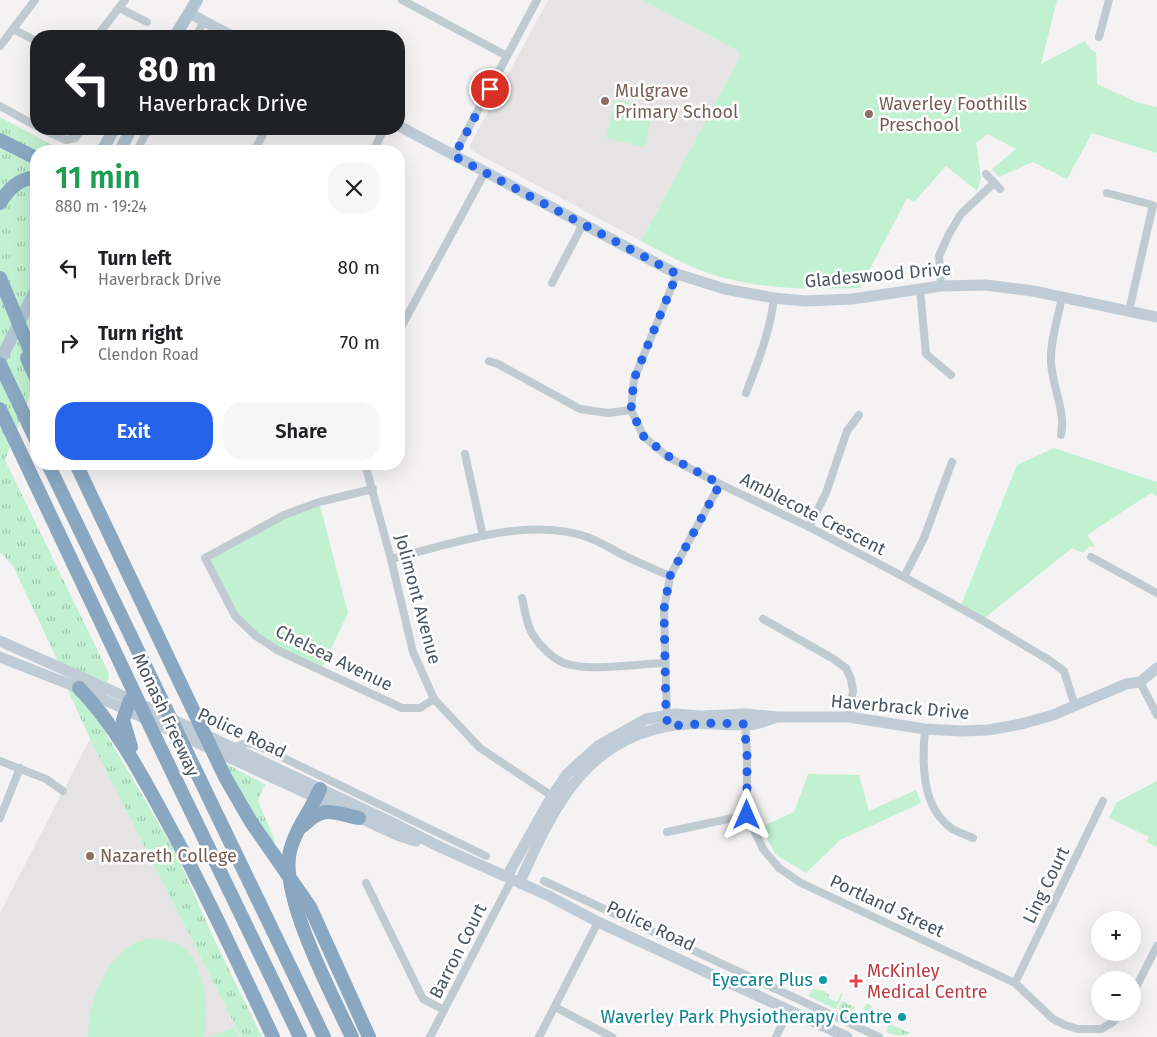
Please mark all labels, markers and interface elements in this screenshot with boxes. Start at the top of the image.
text: 80 m [138,48,217,90]
icon: left [55,50,120,115]
pin [469,68,511,110]
icon: arrive [476,75,504,103]
place label: Mulgrave Primary School [615,80,738,123]
text: Haverbrack Drive [138,90,308,117]
place label: Waverley Foothills Preschool [879,93,1027,136]
marker: Mulgrave Primary School [599,95,611,107]
marker: Waverley Foothills Preschool [863,108,875,120]
text: 11 min [55,160,140,196]
button: close [328,162,380,214]
text: 880 m · 19:24 [55,197,147,216]
text: Turn left [98,247,172,270]
icon: left [55,254,83,282]
text: 80 m [338,256,380,279]
street label: Gladeswood Drive [804,258,952,292]
text: Haverbrack Drive [98,270,221,289]
text: Turn right [98,322,183,345]
icon: right [55,329,83,357]
text: 70 m [340,331,380,354]
text: Clendon Road [98,345,199,364]
button: Exit [55,402,213,460]
button: Share [223,402,380,460]
street label: Amblecote Crescent [736,468,890,560]
street label: Jolimont Avenue [390,532,446,666]
street label: Chelsea Avenue [272,620,396,696]
street label: Monash Freeway [128,650,204,780]
street label: Haverbrack Drive [830,690,970,724]
street label: Police Road [194,703,290,763]
position arrow [720,788,772,840]
street label: Ling Court [1018,842,1074,927]
place label: Nazareth College [100,845,237,867]
marker: Nazareth College [84,850,96,862]
street label: Portland Street [826,870,948,942]
street label: Police Road [603,896,699,956]
street label: Barron Court [425,899,492,1002]
map controls [1091,911,1141,1021]
button: + [1091,911,1141,961]
place label: McKinley Medical Centre [867,960,988,1003]
place label: Eyecare Plus [711,969,813,991]
button: − [1091,971,1141,1021]
marker: Eyecare Plus [817,974,829,986]
marker: McKinley Medical Centre [849,974,863,988]
place label: Waverley Park Physiotherapy Centre [601,1006,892,1028]
marker: Waverley Park Physiotherapy Centre [896,1011,908,1023]

